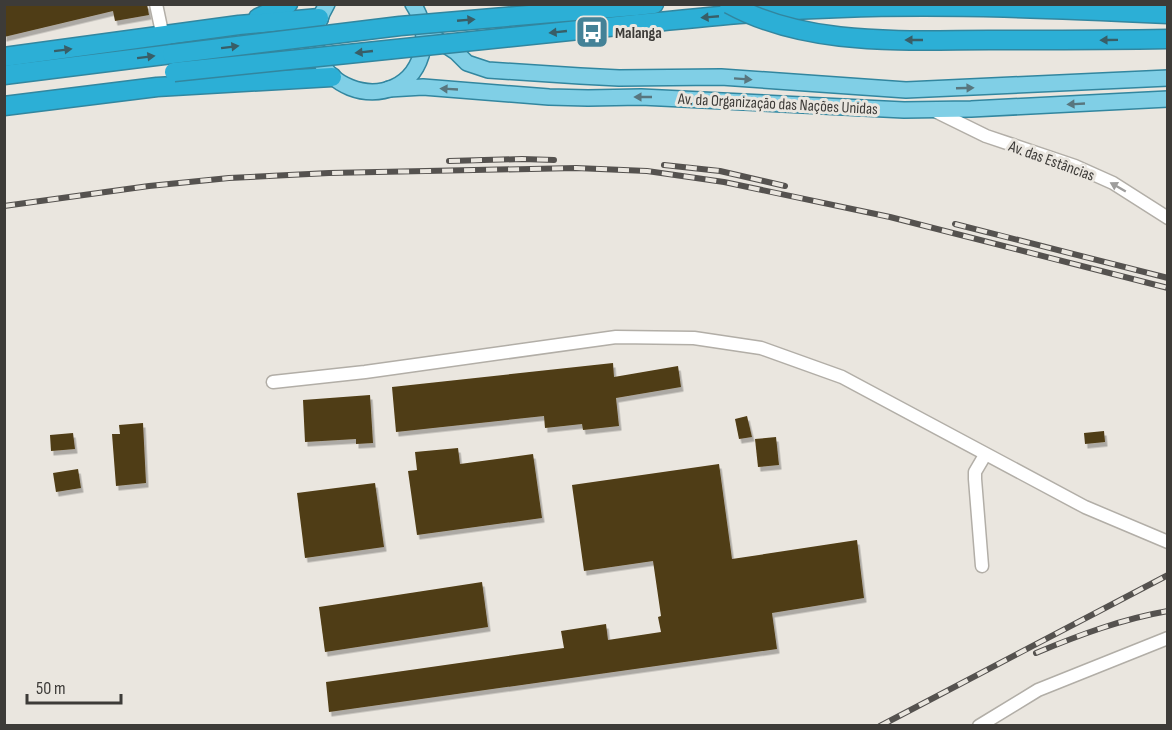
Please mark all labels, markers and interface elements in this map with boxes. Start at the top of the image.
one-way arrow [701,12,720,22]
bus stop icon: Malanga [574,14,610,50]
one-way arrow [456,15,475,25]
place label: Malanga [615,24,662,43]
one-way arrow [548,27,567,37]
one-way arrow [905,35,924,45]
one-way arrow [1100,35,1119,45]
one-way arrow [221,42,240,51]
one-way arrow [53,45,72,54]
one-way arrow [354,47,373,57]
one-way arrow [136,52,155,62]
one-way arrow [734,74,753,83]
one-way arrow [955,83,974,93]
one-way arrow [439,84,458,93]
street label: Av. da Organização das Nações Unidas [677,90,879,119]
one-way arrow [634,92,653,102]
one-way arrow [1066,99,1085,108]
street label: Av. das Estâncias [1005,137,1097,186]
one-way arrow [1110,181,1126,192]
scale bar [27,667,122,705]
text: 50 m [36,678,66,699]

